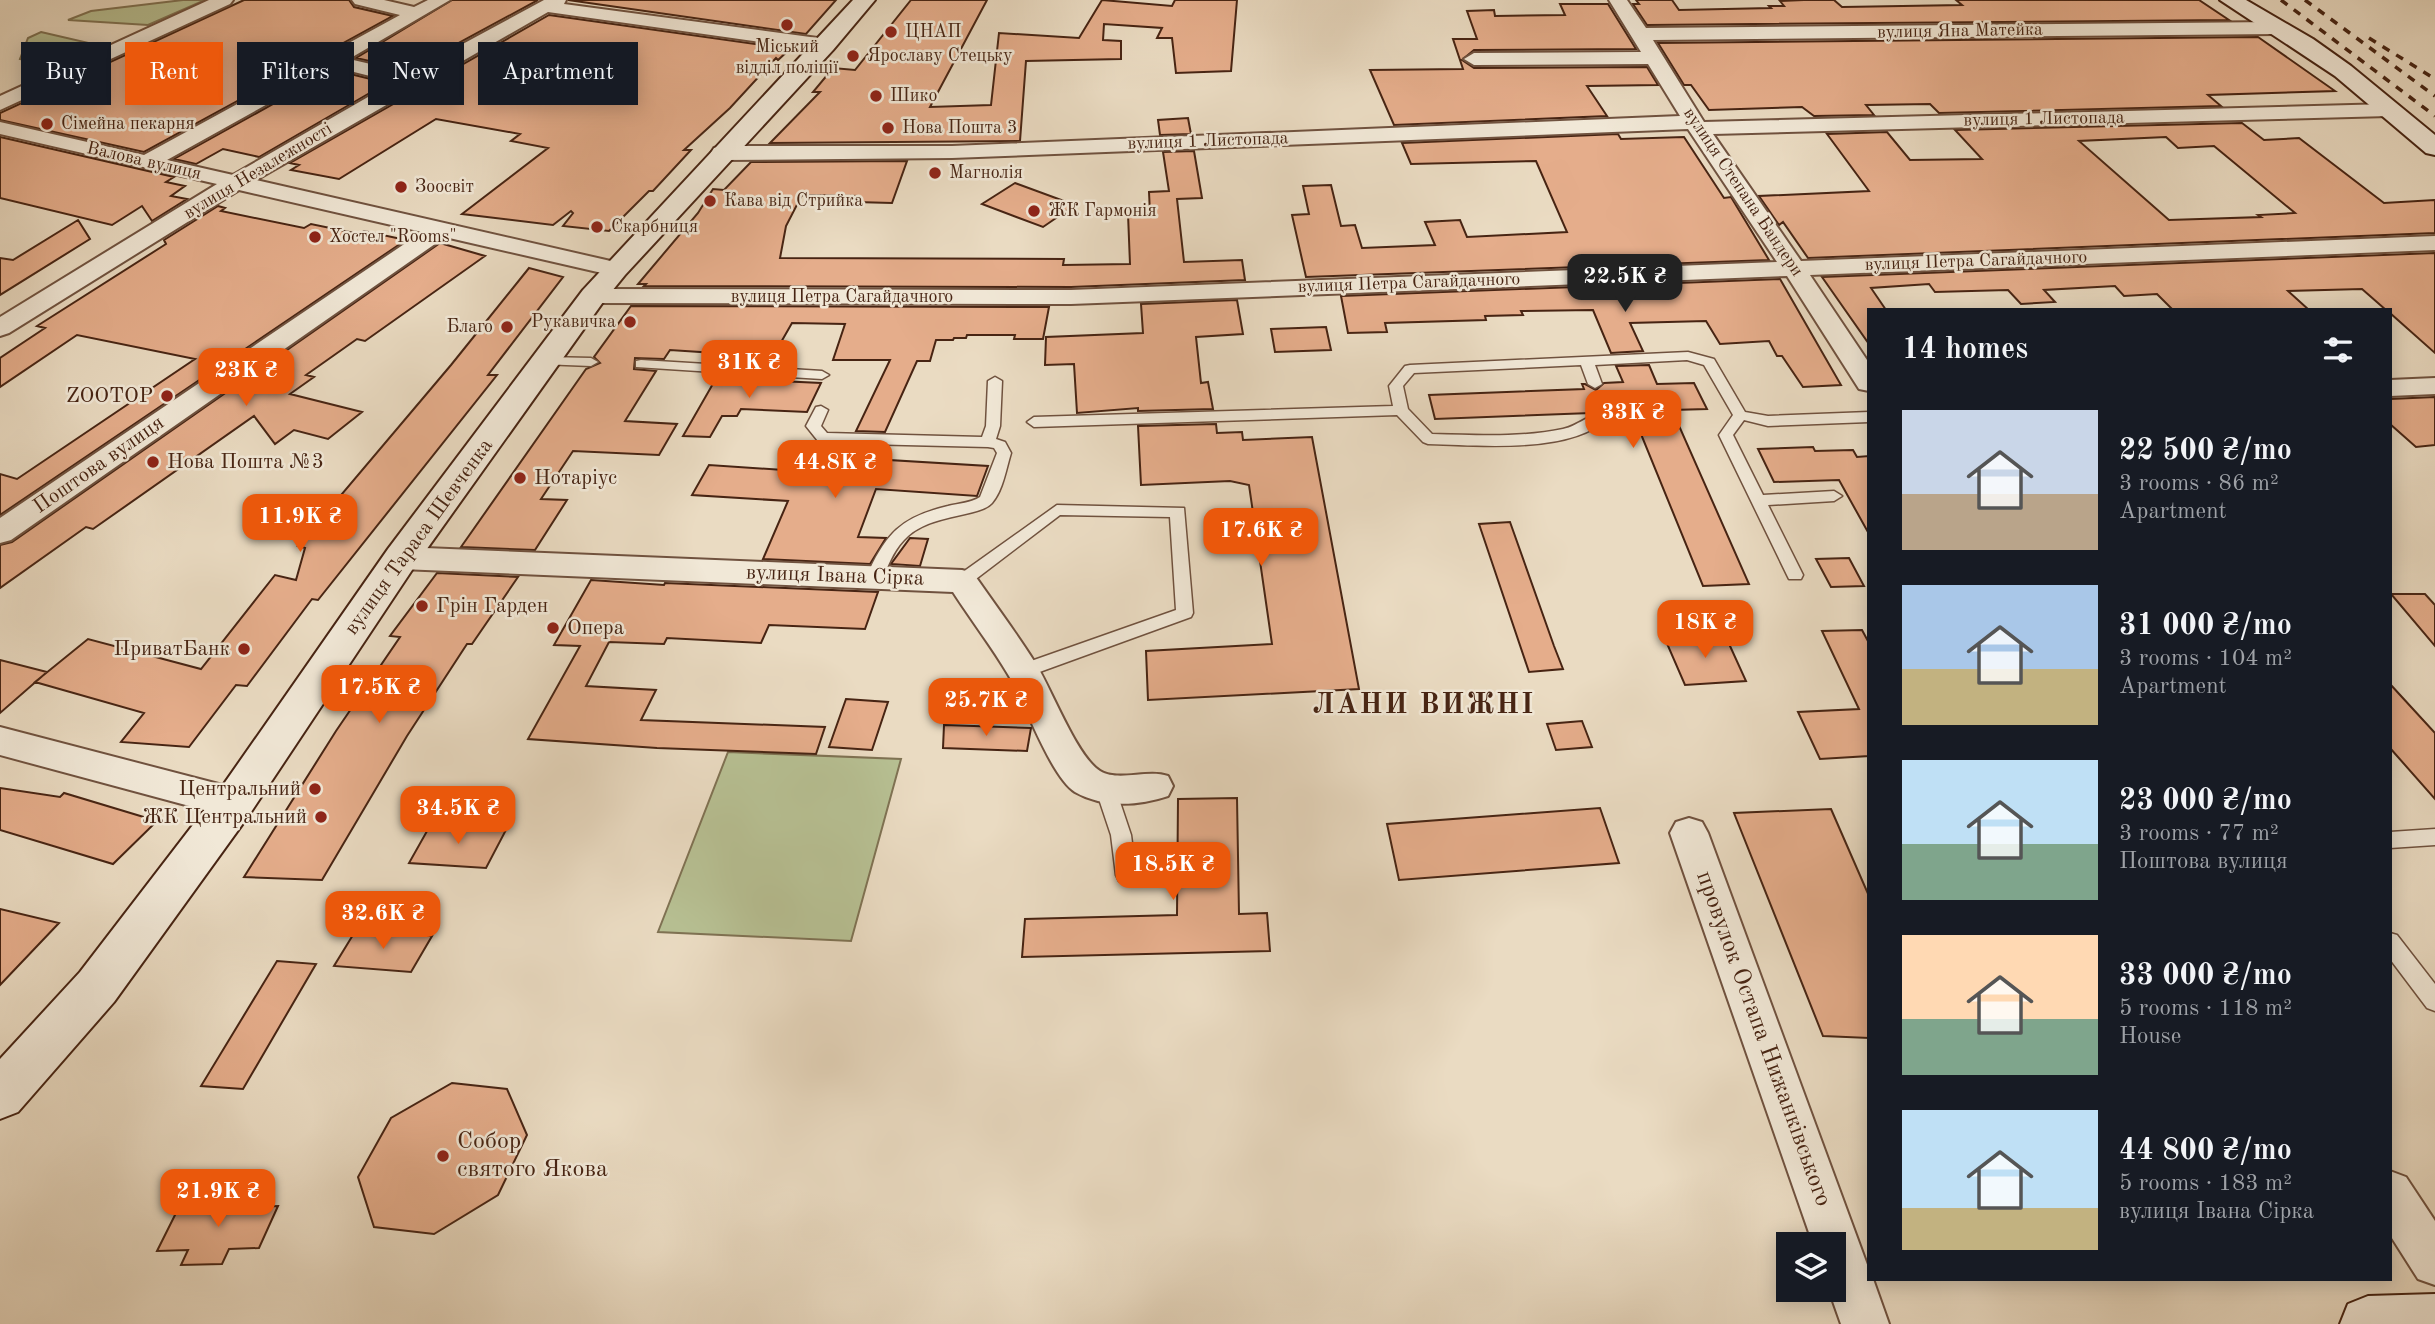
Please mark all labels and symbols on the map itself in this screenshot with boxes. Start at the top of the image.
marker: Міський відділ поліції [779,17,795,33]
street label: вулиця Яна Матейка [1877,21,2043,41]
place label: ЦНАП [905,23,962,41]
marker: ЦНАП [883,24,899,40]
place label: Міський відділ поліції [736,38,838,77]
place label: Ярославу Стецьку [867,47,1013,65]
marker: Ярославу Стецьку [845,48,861,64]
place label: Шико [890,87,938,105]
marker: Шико [868,88,884,104]
street label: вулиця Степана Бандери [1680,104,1806,280]
street label: вулиця 1 Листопада [1963,109,2125,129]
place label: Сімейна пекарня [61,115,195,133]
marker: Сімейна пекарня [39,116,55,132]
place label: Нова Пошта 3 [902,119,1017,137]
street label: вулиця Незалежності [181,120,335,222]
marker: Нова Пошта 3 [880,120,896,136]
street label: вулиця 1 Листопада [1127,129,1289,153]
street label: Валова вулиця [85,139,203,183]
place label: Магнолія [949,164,1023,182]
marker: Магнолія [927,165,943,181]
place label: Зоосвіт [415,178,474,196]
marker: Зоосвіт [393,179,409,195]
place label: Кава від Стрийка [724,192,863,210]
marker: Кава від Стрийка [702,193,718,209]
place label: ЖК Гармонія [1048,202,1157,220]
marker: ЖК Гармонія [1026,203,1042,219]
place label: Скарбниця [611,218,698,236]
marker: Скарбниця [589,219,605,235]
place label: Хостел "Rooms" [329,228,457,246]
marker: Хостел "Rooms" [307,229,323,245]
street label: вулиця Петра Сагайдачного [1864,248,2088,274]
pin: 22.5K ₴ [1560,254,1690,314]
street label: вулиця Петра Сагайдачного [1297,270,1521,296]
street label: вулиця Петра Сагайдачного [731,288,953,306]
place label: Рукавичка [531,313,616,331]
marker: Рукавичка [622,314,638,330]
place label: Благо [446,318,493,336]
marker: Благо [499,319,515,335]
pin: 31K ₴ [700,340,798,400]
pin: 23K ₴ [197,348,295,408]
place label: ZOOTOP [66,386,153,407]
marker: ZOOTOP [159,388,175,404]
pin: 33K ₴ [1584,391,1682,450]
street label: Поштова вулиця [30,412,168,518]
street label: вулиця Тараса Шевченка [341,435,497,639]
pin: 44.8K ₴ [770,440,900,500]
place label: Нова Пошта №3 [167,452,324,473]
marker: Нова Пошта №3 [145,454,161,470]
place label: Нотаріус [534,468,617,489]
marker: Нотаріус [512,470,528,486]
pin: 11.9K ₴ [235,494,365,554]
pin: 17.6K ₴ [1196,508,1326,568]
street label: вулиця Івана Сірка [746,562,924,590]
place label: Грін Гарден [436,596,548,617]
marker: Грін Гарден [414,598,430,614]
pin: 18K ₴ [1656,600,1754,660]
place label: Опера [567,618,624,639]
marker: Опера [545,620,561,636]
place label: ПриватБанк [114,639,230,660]
marker: ПриватБанк [236,641,252,657]
pin: 17.5K ₴ [314,666,444,725]
pin: 25.7K ₴ [921,678,1051,738]
district label: ЛАНИ ВИЖНІ [1313,691,1535,720]
place label: Центральний [178,779,301,800]
marker: Центральний [307,781,323,797]
pin: 34.5K ₴ [393,786,523,846]
place label: ЖК Центральний [142,807,307,828]
marker: ЖК Центральний [313,809,329,825]
pin: 18.5K ₴ [1108,842,1238,902]
street label: провулок Остапа Нижанківського [1691,868,1835,1210]
pin: 32.6K ₴ [318,892,448,951]
place label: Собор святого Якова [457,1130,608,1182]
marker: Собор святого Якова [435,1148,451,1164]
pin: 21.9K ₴ [153,1170,283,1229]

